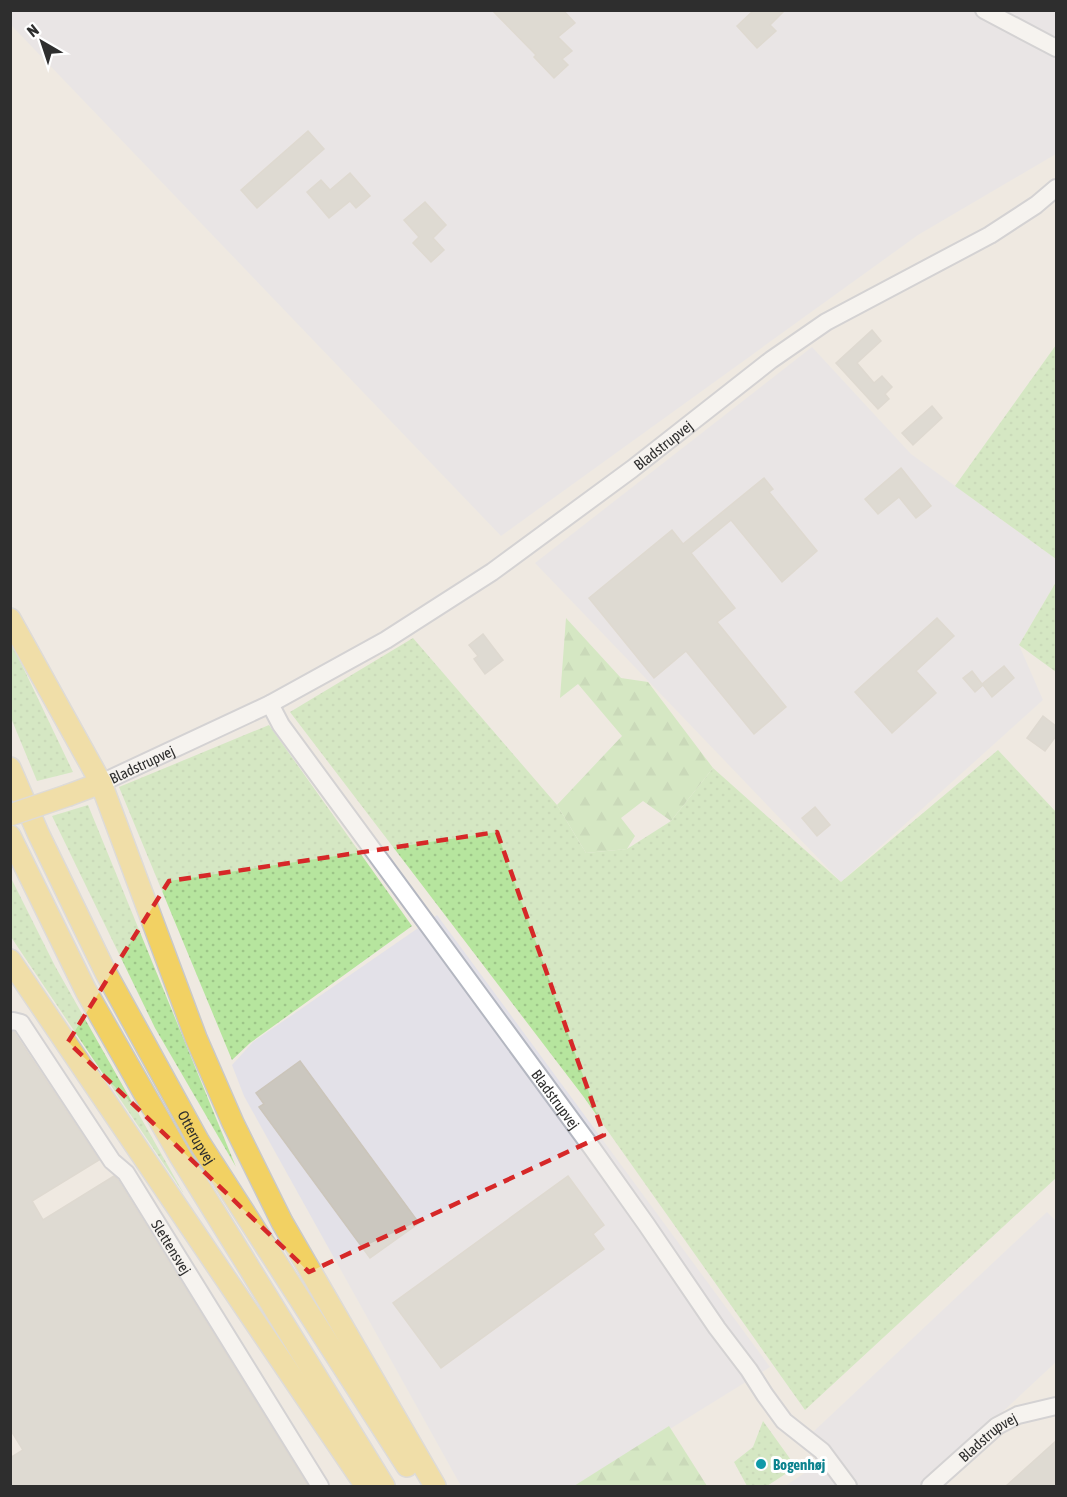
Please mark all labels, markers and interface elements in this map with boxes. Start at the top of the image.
north arrow [12,12,72,72]
text: N [23,20,42,40]
street label: Bladstrupvej [630,417,696,473]
street label: Bladstrupvej [107,741,177,786]
street label: Bladstrupvej [529,1066,584,1132]
street label: Otterupvej [175,1107,219,1167]
street label: Slettensvej [148,1216,195,1277]
street label: Bladstrupvej [955,1409,1020,1465]
place label: Bogenhøj [773,1456,825,1473]
marker: Bogenhøj [754,1457,768,1471]

